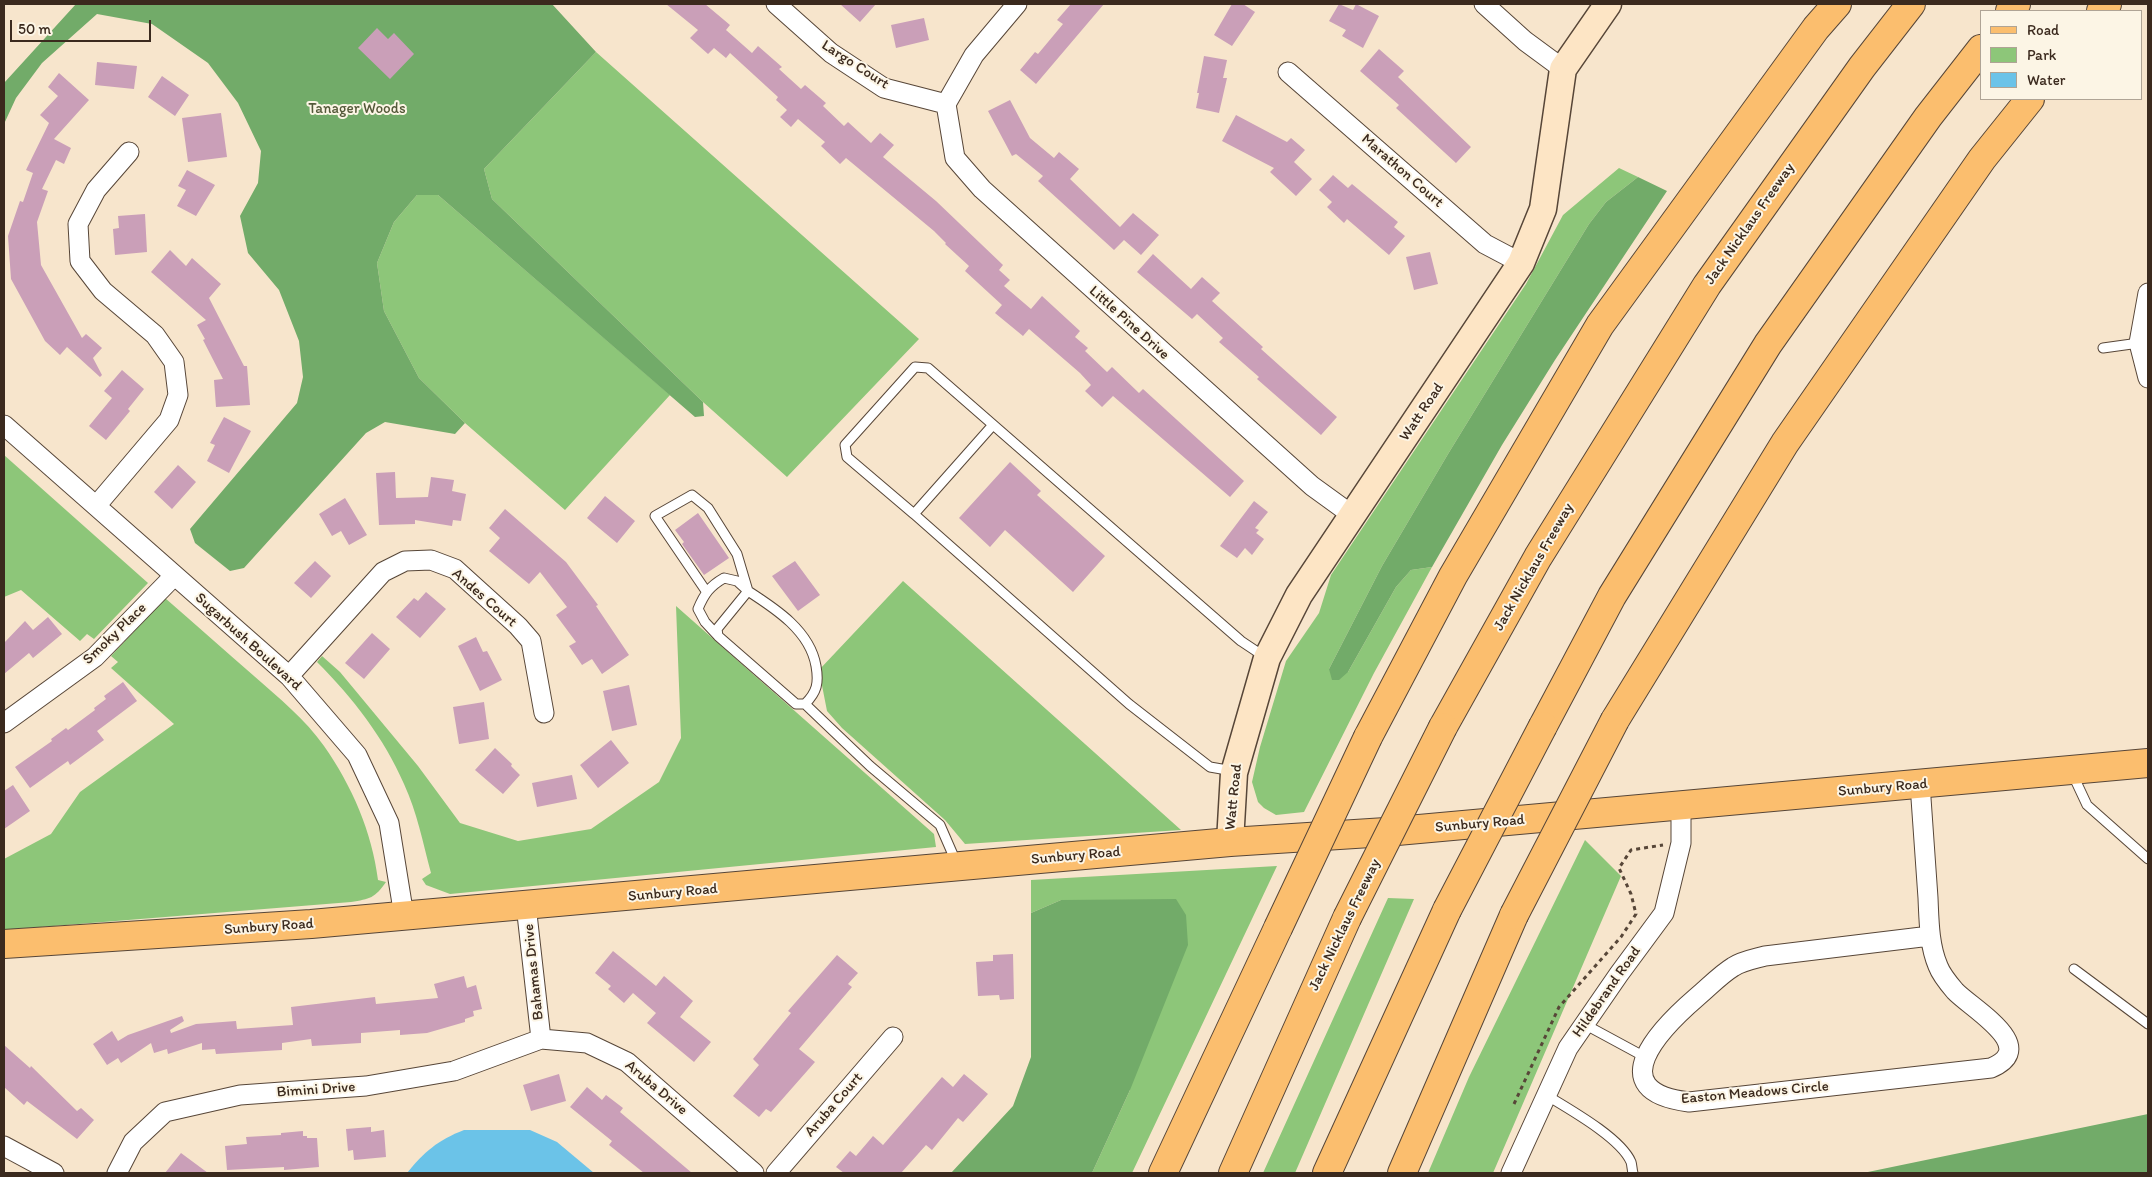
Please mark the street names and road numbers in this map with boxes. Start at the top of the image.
street label: Largo Court [818,36,892,94]
street label: Marathon Court [1357,130,1447,212]
street label: Jack Nicklaus Freeway [1701,160,1799,288]
street label: Little Pine Drive [1085,282,1173,364]
street label: Watt Road [1396,379,1448,445]
street label: Jack Nicklaus Freeway [1490,500,1578,634]
street label: Andes Court [448,565,520,631]
street label: Sugarbush Boulevard [191,589,305,695]
street label: Smoky Place [79,599,151,669]
street label: Watt Road [1222,763,1246,831]
street label: Sunbury Road [1837,775,1929,801]
street label: Sunbury Road [1434,811,1526,837]
street label: Sunbury Road [1030,843,1122,869]
street label: Jack Nicklaus Freeway [1305,856,1385,994]
street label: Sunbury Road [627,880,719,906]
street label: Sunbury Road [224,915,314,939]
street label: Bahamas Drive [520,923,548,1021]
street label: Hildebrand Road [1569,943,1645,1041]
street label: Aruba Drive [621,1057,691,1119]
street label: Aruba Court [801,1069,867,1141]
street label: Bimini Drive [276,1078,356,1102]
street label: Easton Meadows Circle [1680,1078,1830,1108]

